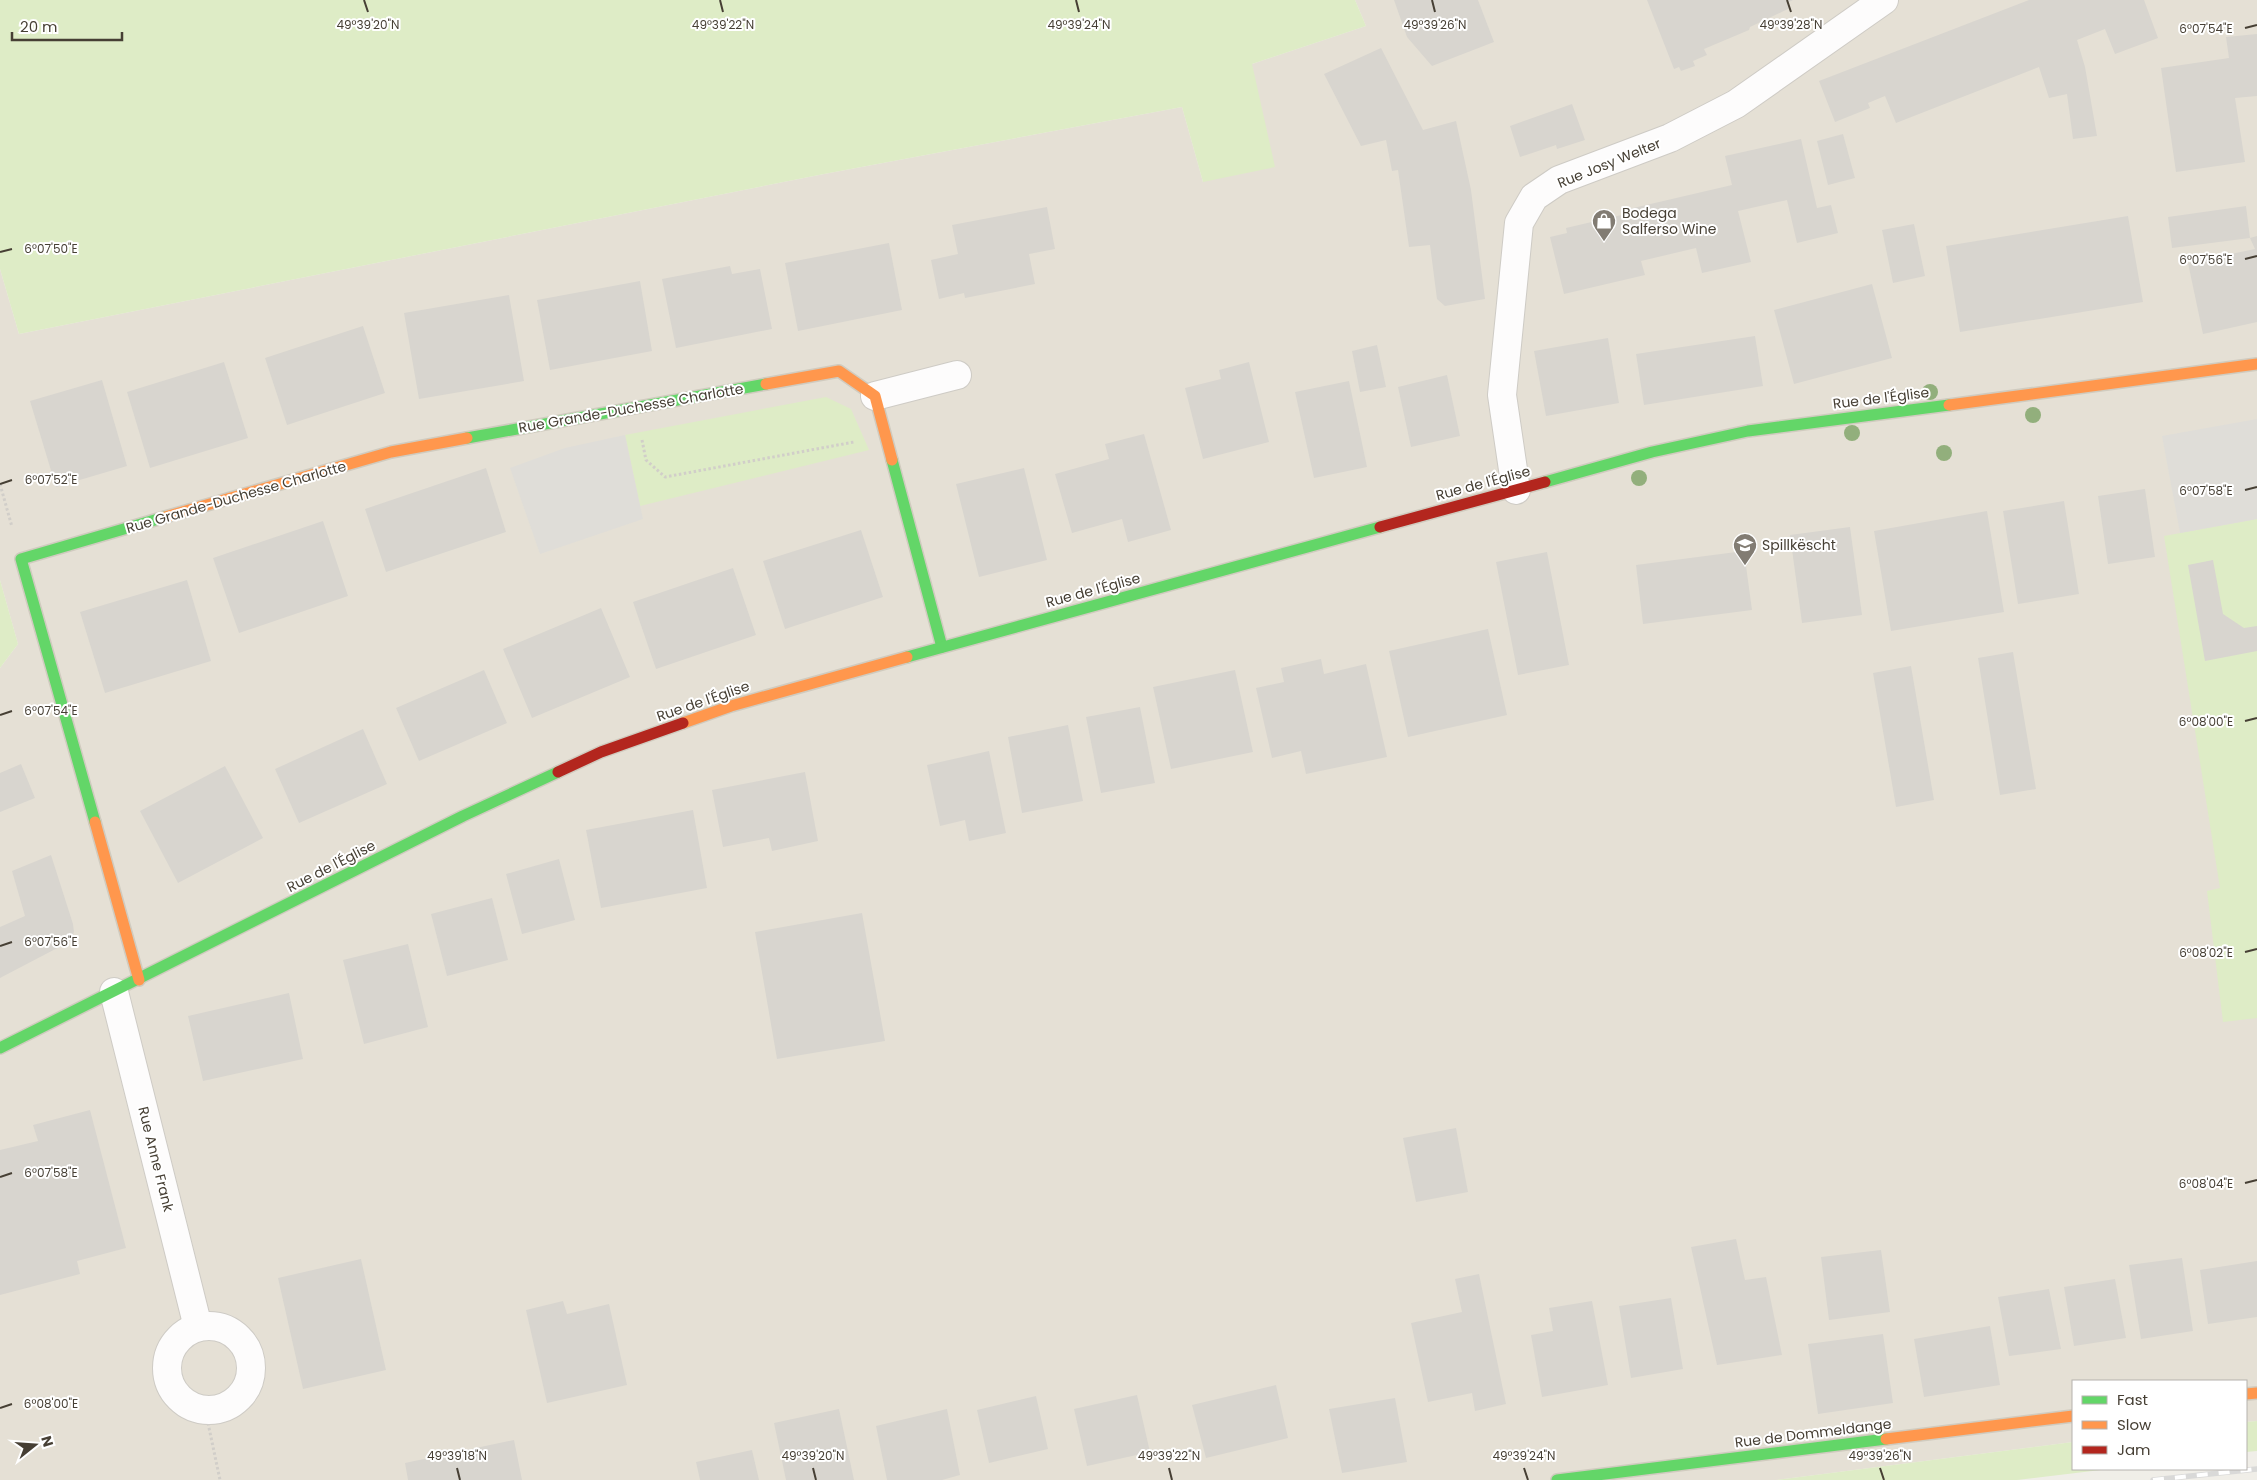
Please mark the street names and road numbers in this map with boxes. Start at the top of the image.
street label: Rue Josy Welter [1554,133,1664,193]
street label: Rue Grande-Duchesse Charlotte [517,378,745,438]
street label: Rue de l'Église [1832,382,1931,414]
street label: Rue Grande-Duchesse Charlotte [124,456,349,538]
street label: Rue de l'Église [1434,461,1533,505]
street label: Rue de l'Église [1044,568,1143,612]
street label: Rue de l'Église [654,676,752,726]
street label: Rue de l'Église [283,835,379,897]
street label: Rue Anne Frank [133,1104,179,1214]
street label: Rue de Dommeldange [1734,1413,1893,1453]

